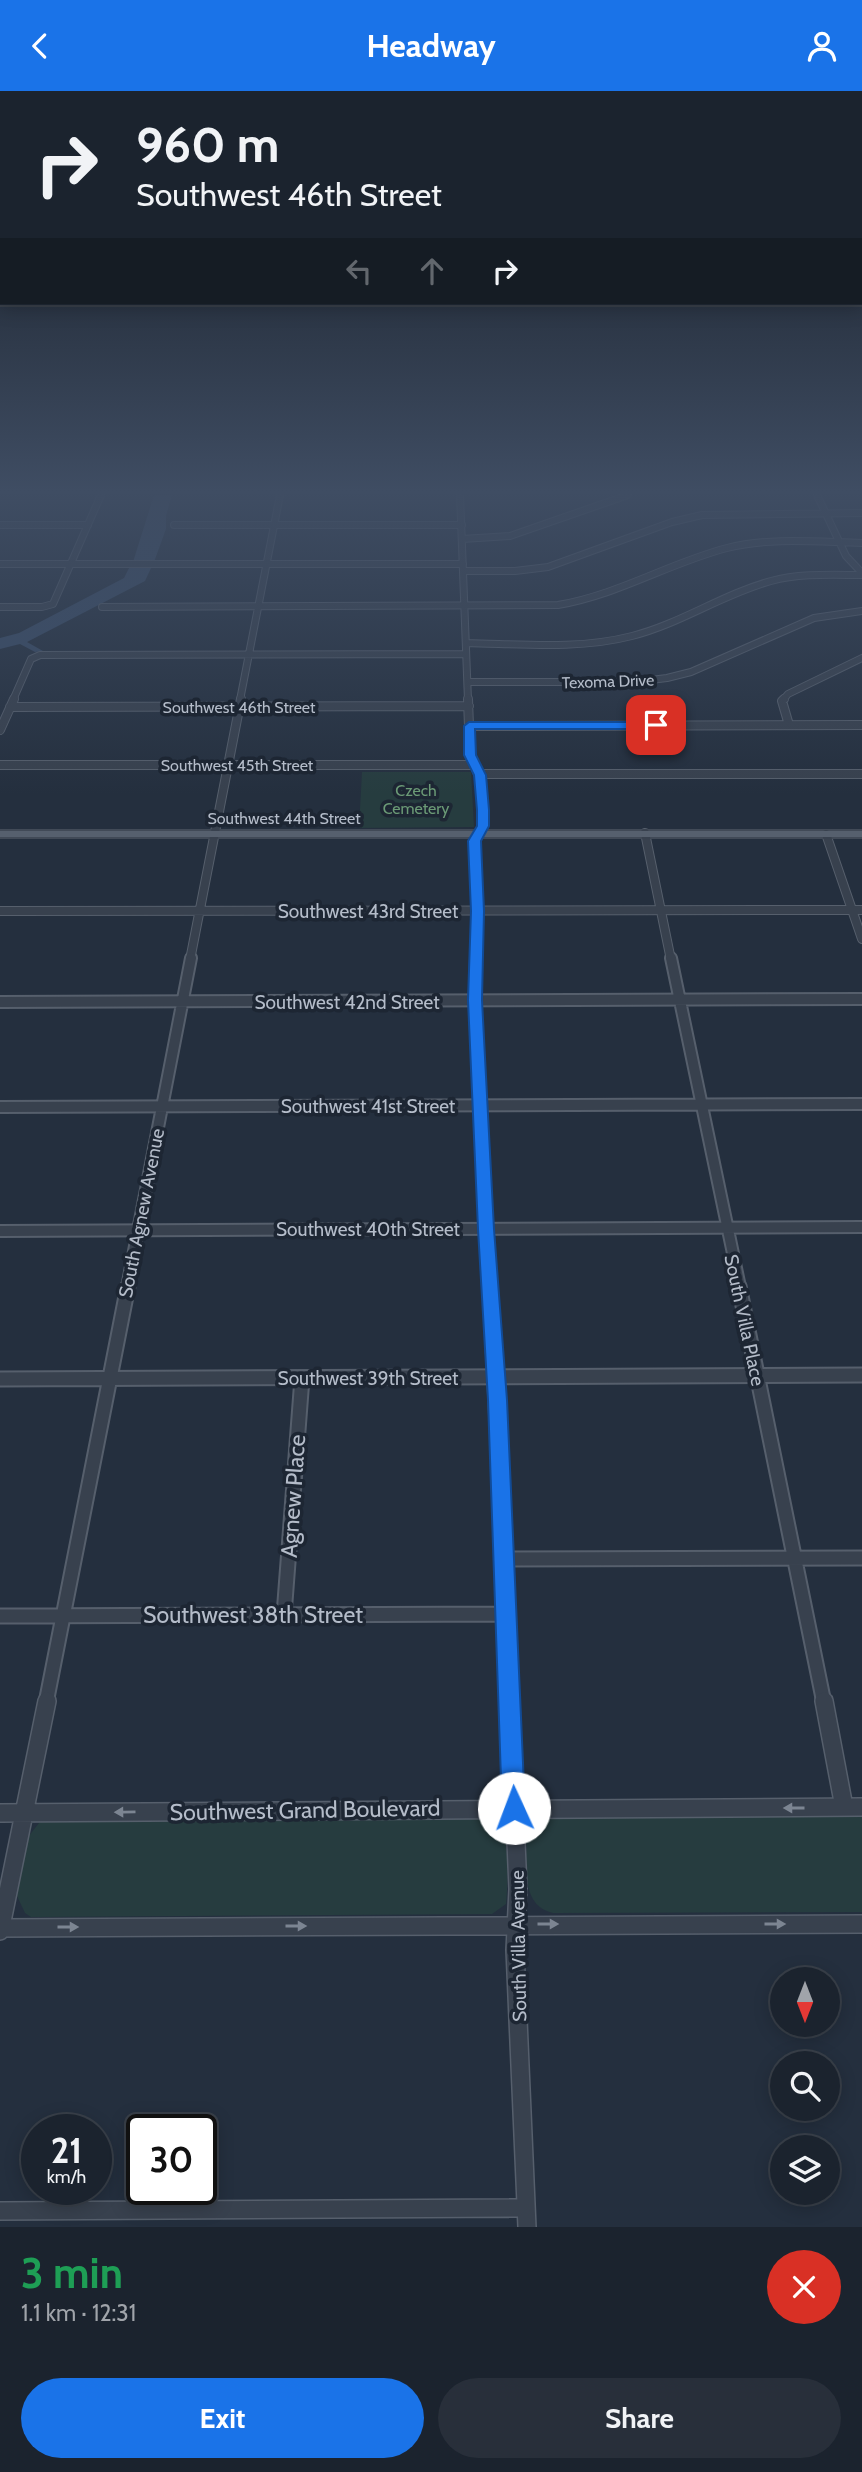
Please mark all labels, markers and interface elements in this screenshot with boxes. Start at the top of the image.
text: Headway [366,26,496,65]
icon: back [21,27,59,65]
icon: person [803,27,841,65]
text: 960 m [136,115,279,174]
icon: right [21,119,112,210]
text: Southwest 46th Street [136,175,442,214]
icon: left [340,252,378,290]
icon: ahead [413,252,451,290]
icon: right [486,252,524,290]
street label: Texoma Drive [561,670,655,693]
pin [626,695,686,755]
street label: Southwest 46th Street [163,698,316,717]
icon: arrive [637,706,675,744]
street label: Southwest 45th Street [161,756,314,775]
park label: Czech Cemetery [383,781,449,818]
street label: Southwest 44th Street [207,809,361,828]
street label: Southwest 43rd Street [278,900,459,923]
street label: Southwest 42nd Street [254,991,440,1014]
street label: Southwest 41st Street [281,1095,456,1118]
street label: South Agnew Avenue [114,1126,169,1300]
street label: Southwest 40th Street [276,1218,461,1241]
street label: South Villa Place [719,1252,770,1388]
street label: Southwest 39th Street [278,1367,459,1390]
street label: Agnew Place [275,1433,311,1559]
street label: Southwest 38th Street [143,1601,363,1629]
position arrow [477,1771,551,1845]
street label: Southwest Grand Boulevard [169,1794,441,1826]
one-way arrow [783,1802,805,1813]
one-way arrow [114,1806,136,1818]
street label: South Villa Avenue [506,1870,531,2022]
one-way arrow [764,1918,786,1930]
one-way arrow [537,1919,559,1930]
one-way arrow [285,1920,307,1932]
one-way arrow [57,1921,79,1933]
north arrow [770,1967,840,2037]
map controls [770,1967,840,2205]
button: search [770,2051,840,2121]
speed limit sign: 30 [126,2114,217,2205]
text: 21 [51,2129,82,2172]
button: layers [770,2135,840,2205]
text: km/h [47,2166,86,2188]
text: 3 min [21,2247,123,2299]
button: close [767,2250,841,2324]
text: 1.1 km · 12:31 [21,2299,136,2327]
button: Exit [21,2378,424,2458]
button: Share [438,2378,841,2458]

